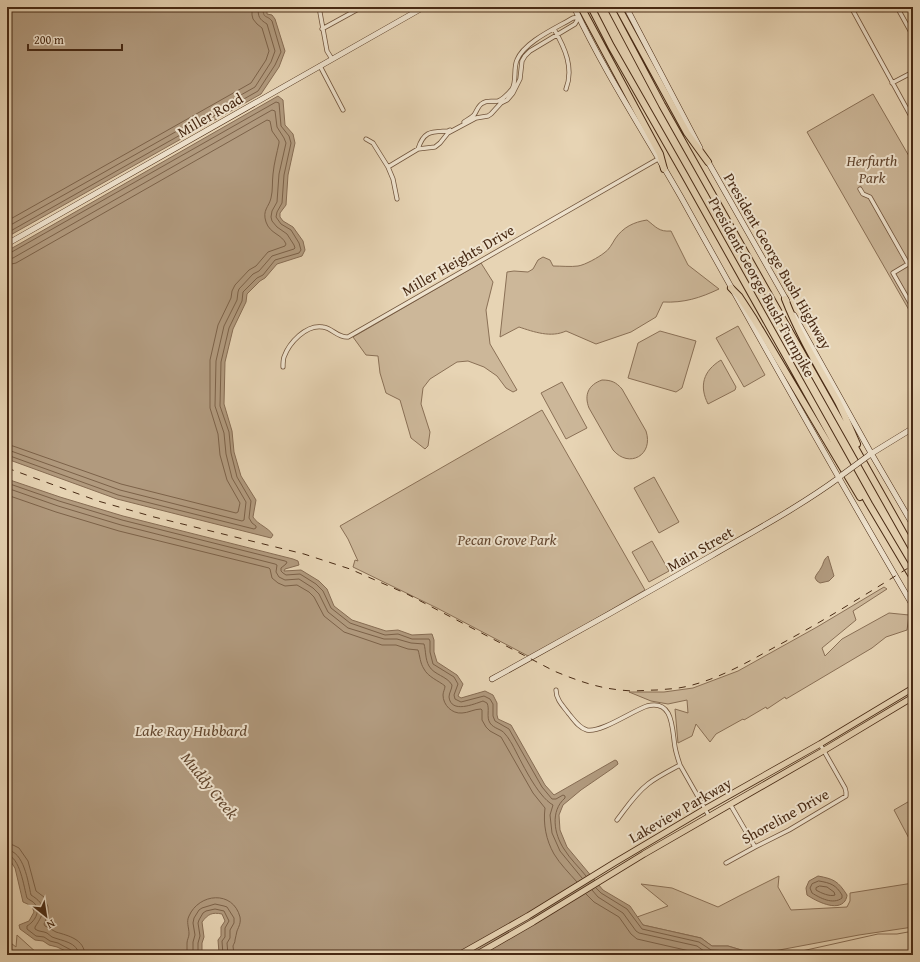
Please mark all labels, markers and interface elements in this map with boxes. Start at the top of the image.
scale bar [28,26,122,52]
text: 200 m [34,31,64,48]
street label: Miller Road [173,88,247,142]
park label: Herfurth Park [846,150,898,188]
street label: President George Bush Highway [719,169,837,353]
street label: President George Bush Turnpike [704,193,820,381]
street label: Miller Heights Drive [398,219,518,301]
street label: Main Street [663,521,738,576]
park label: Pecan Grove Park [457,529,557,550]
water label: Lake Ray Hubbard [134,718,247,742]
water label: Muddy Creek [176,746,245,824]
street label: Lakeview Parkway [625,772,736,848]
street label: Shoreline Drive [737,783,833,849]
north arrow [26,896,66,936]
text: N [43,916,58,934]

